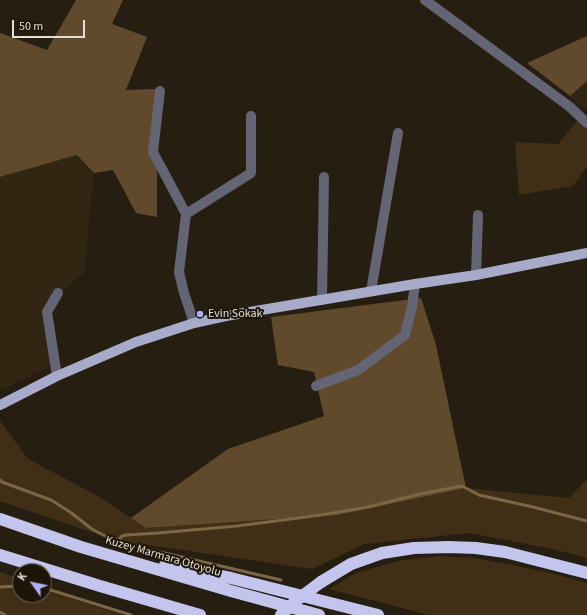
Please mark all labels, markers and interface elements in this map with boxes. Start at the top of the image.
scale bar [14,12,87,38]
text: 50 m [19,18,43,35]
place label: Evin Sokak [208,307,262,321]
marker: Evin Sokak [195,309,205,319]
street label: Kuzey Marmara Otoyolu [104,534,222,580]
north arrow [12,563,52,603]
text: K [14,570,30,584]

